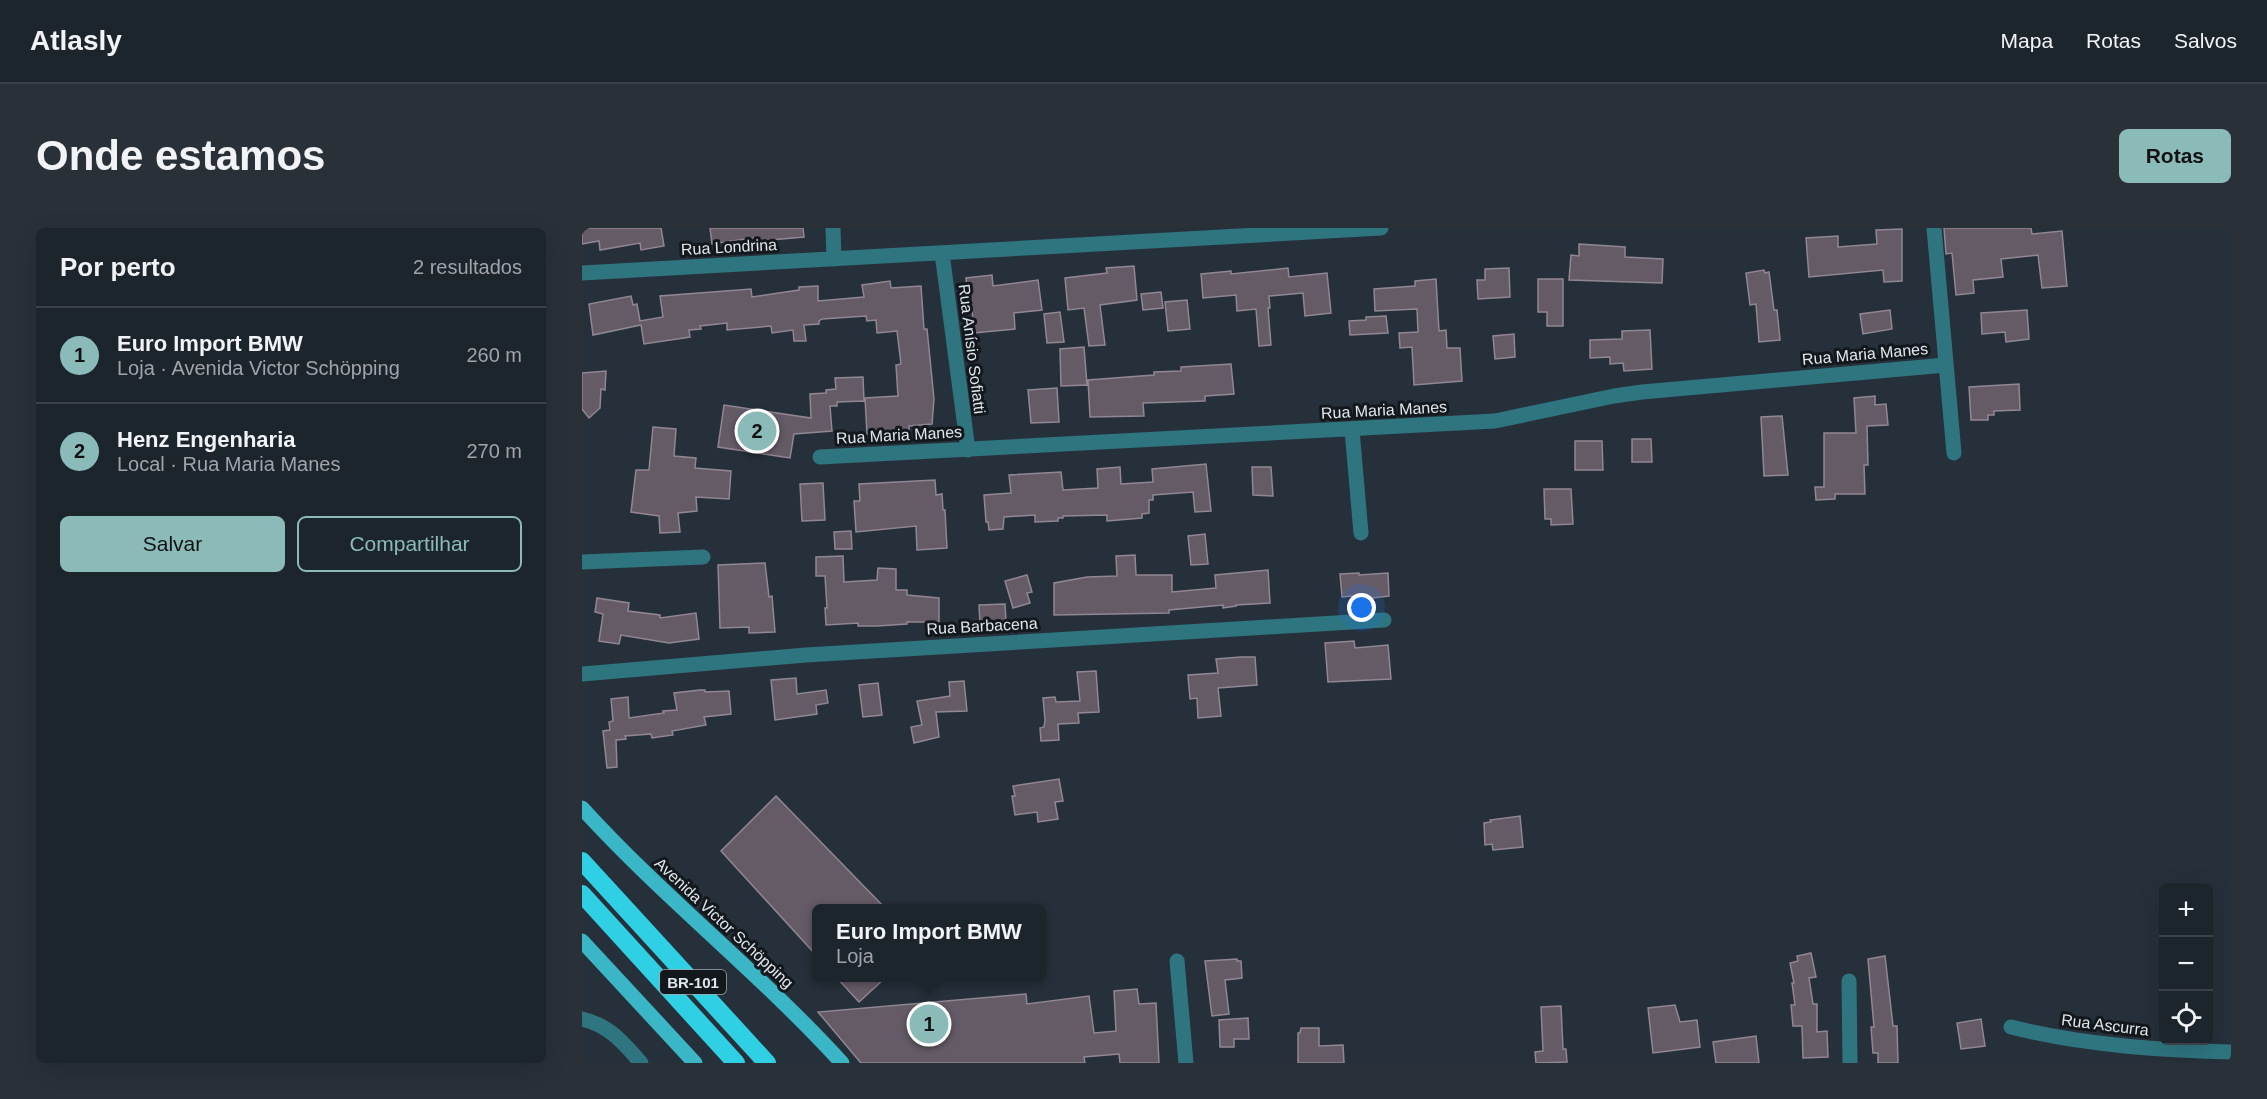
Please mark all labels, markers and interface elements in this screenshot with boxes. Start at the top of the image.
text: Atlasly [30,25,122,56]
text: Mapa [2001,29,2053,52]
text: Rotas [2086,29,2141,52]
text: Salvos [2174,29,2237,52]
button: Rotas [2119,129,2231,183]
text: Onde estamos [36,132,325,179]
street label: Rua Londrina [681,236,778,258]
text: Por perto [60,252,176,282]
text: 2 resultados [413,256,522,278]
street label: Rua Anísio Sofiatti [956,283,988,415]
text: Euro Import BMW [117,331,303,356]
street label: Rua Maria Manes [1801,340,1929,368]
text: 1 [74,344,85,366]
text: 260 m [466,344,522,366]
text: Loja · Avenida Victor Schöpping [117,357,400,379]
street label: Rua Maria Manes [1321,398,1447,422]
pin: 2 [738,408,777,454]
street label: Rua Maria Manes [836,423,962,447]
text: Henz Engenharia [117,427,295,452]
text: 2 [74,440,85,462]
text: 270 m [466,440,522,462]
text: Local · Rua Maria Manes [117,453,340,475]
button: Salvar [60,516,285,572]
button: Compartilhar [297,516,522,572]
your location [1347,593,1376,622]
street label: Rua Barbacena [926,615,1038,637]
street label: Avenida Victor Schöpping [651,854,797,992]
map controls [2159,883,2213,1045]
button: + [2159,883,2213,937]
popup [812,904,1046,982]
text: Euro Import BMW [836,919,1022,944]
button: − [2159,937,2213,991]
text: Loja [836,945,874,967]
road number: BR-101 [660,970,726,994]
button: locate [2159,991,2213,1045]
pin: 1 [910,1002,948,1046]
street label: Rua Ascurra [2060,1011,2150,1039]

